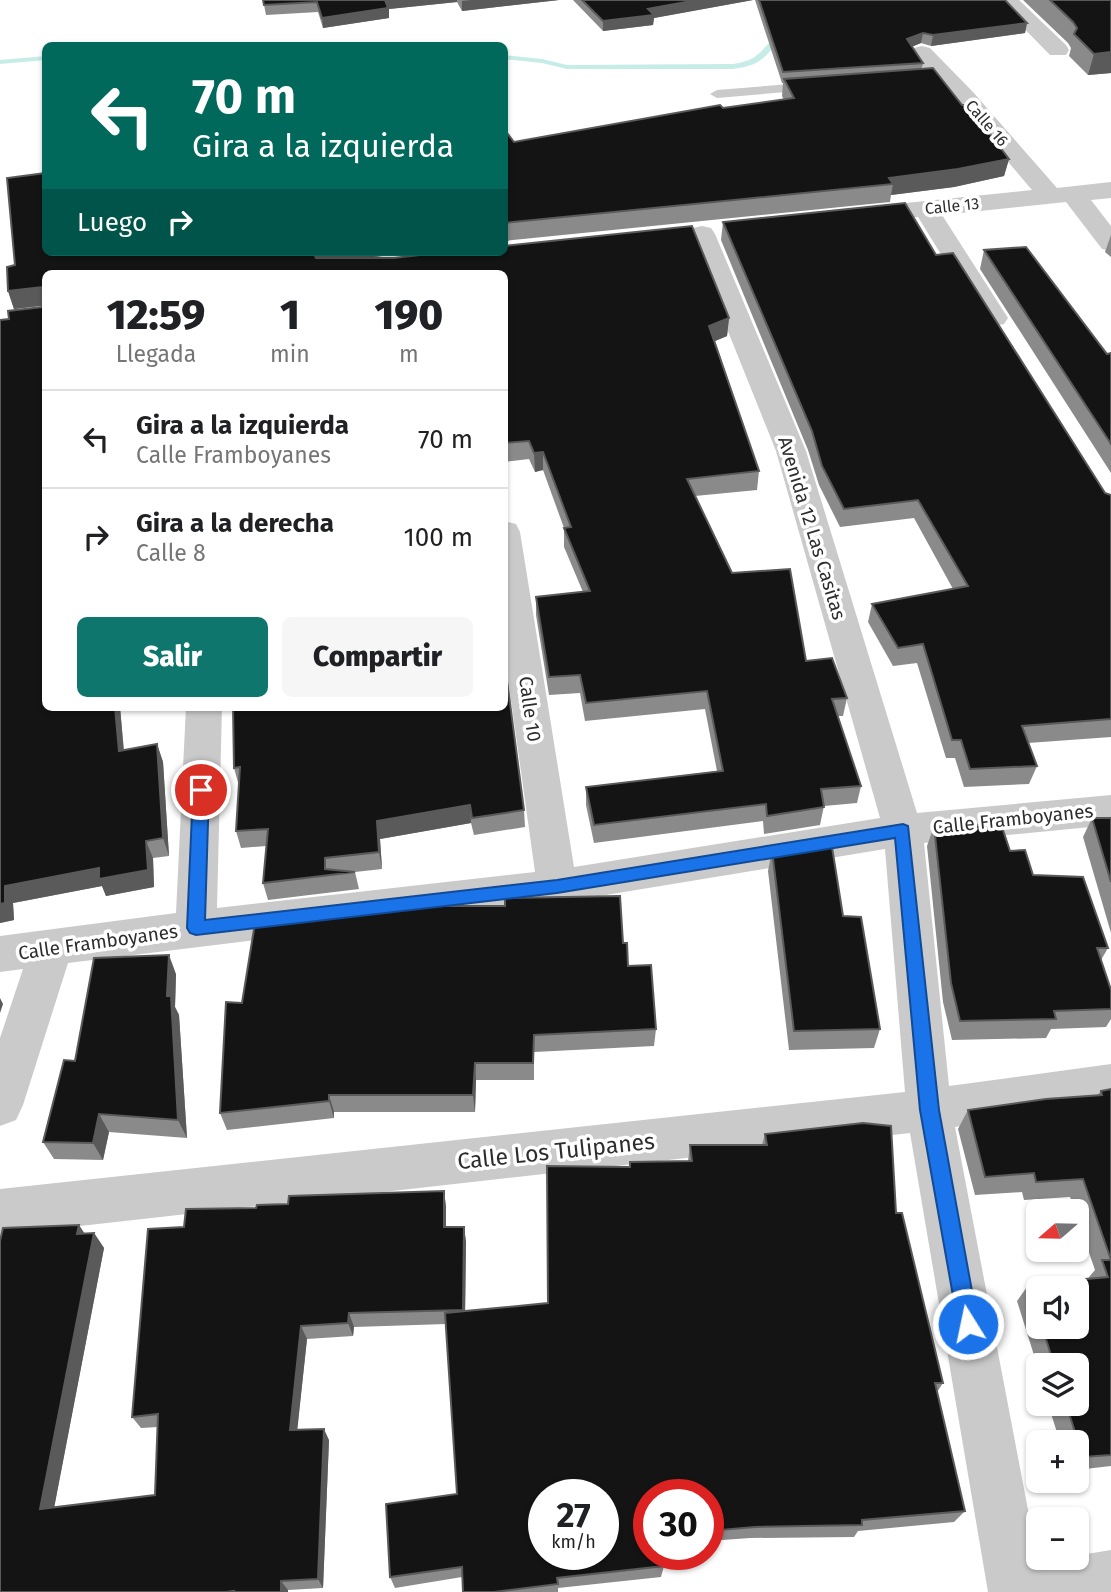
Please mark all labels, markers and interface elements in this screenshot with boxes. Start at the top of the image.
text: 70 m [192,67,296,126]
icon: left [77,70,168,161]
street label: Calle 16 [962,96,1012,150]
text: Gira a la izquierda [192,127,454,165]
street label: Calle 13 [924,194,980,218]
icon: right [161,203,199,241]
text: Luego [77,207,147,238]
text: 12:59 [107,290,205,340]
text: 1 [280,290,300,340]
text: 190 [374,290,443,340]
text: Llegada [116,340,196,368]
text: min [270,340,310,368]
text: m [399,340,419,368]
text: Gira a la izquierda [136,410,349,441]
icon: left [77,420,115,458]
text: 70 m [418,424,473,455]
street label: Avenida 12 Las Casitas [773,434,851,622]
text: Calle Framboyanes [136,441,331,469]
text: Gira a la derecha [136,508,334,539]
icon: right [77,518,115,556]
text: 100 m [404,522,473,553]
text: Calle 8 [136,539,206,567]
button: Salir [77,617,268,697]
button: Compartir [282,617,473,697]
street label: Calle 10 [514,675,546,743]
pin [171,760,231,820]
icon: arrive [182,771,220,809]
street label: Calle Framboyanes [932,799,1094,839]
street label: Calle Framboyanes [17,919,179,965]
street label: Calle Los Tulipanes [456,1127,656,1175]
north arrow [1026,1199,1088,1262]
map controls [1026,1199,1089,1570]
button: sound [1026,1276,1089,1339]
position arrow [931,1287,1005,1361]
button: layers [1026,1353,1089,1416]
button: + [1026,1430,1089,1493]
speed limit sign: 30 [633,1479,724,1570]
text: 27 [556,1494,591,1536]
button: − [1026,1507,1089,1570]
text: km/h [551,1531,596,1553]

